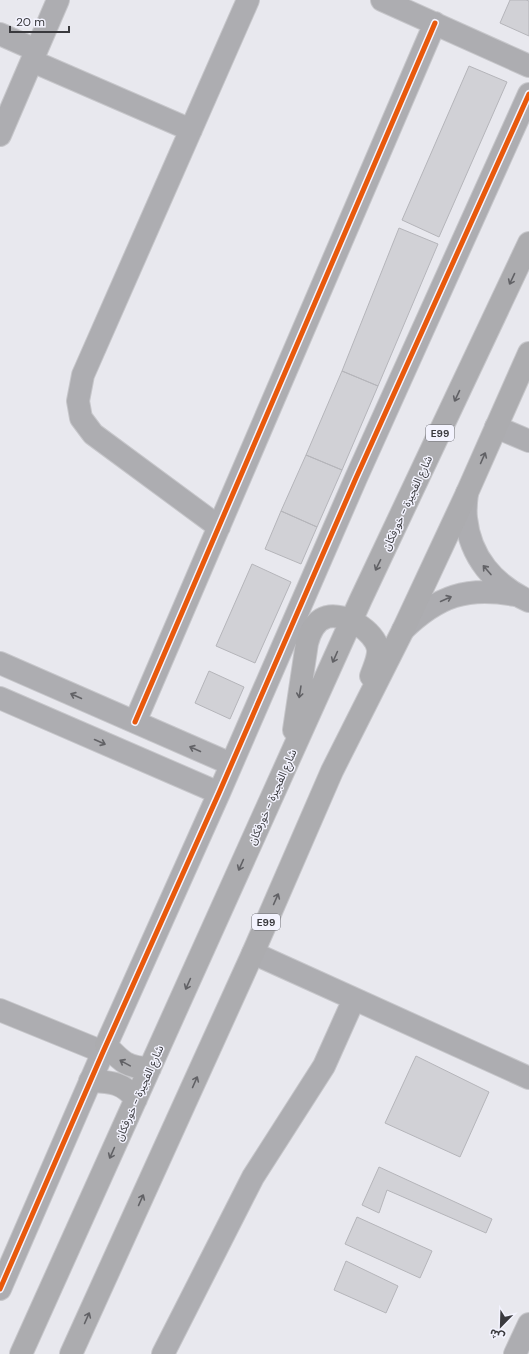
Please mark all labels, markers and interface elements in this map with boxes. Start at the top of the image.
scale bar [10,8,69,34]
text: 20 m [16,14,45,30]
one-way arrow [508,272,515,284]
one-way arrow [453,390,460,402]
road number: E99 [426,425,454,441]
one-way arrow [479,452,487,464]
street label: شارع الفجيرة - خورفكان [379,453,436,553]
one-way arrow [374,558,381,570]
one-way arrow [483,565,492,576]
one-way arrow [439,595,451,603]
one-way arrow [331,651,338,663]
one-way arrow [296,685,304,698]
one-way arrow [71,692,83,700]
one-way arrow [94,739,106,746]
one-way arrow [190,744,202,752]
street label: شارع الفجيرة - خورفكان [245,747,300,847]
one-way arrow [237,859,245,871]
one-way arrow [273,894,281,906]
road number: E99 [252,914,280,930]
one-way arrow [184,977,191,989]
street label: شارع الفجيرة - خورفكان [112,1043,167,1143]
one-way arrow [119,1058,131,1066]
one-way arrow [191,1076,199,1088]
one-way arrow [108,1147,115,1159]
one-way arrow [138,1195,145,1207]
north arrow [481,1306,521,1346]
one-way arrow [84,1313,91,1325]
text: ش [487,1326,507,1345]

